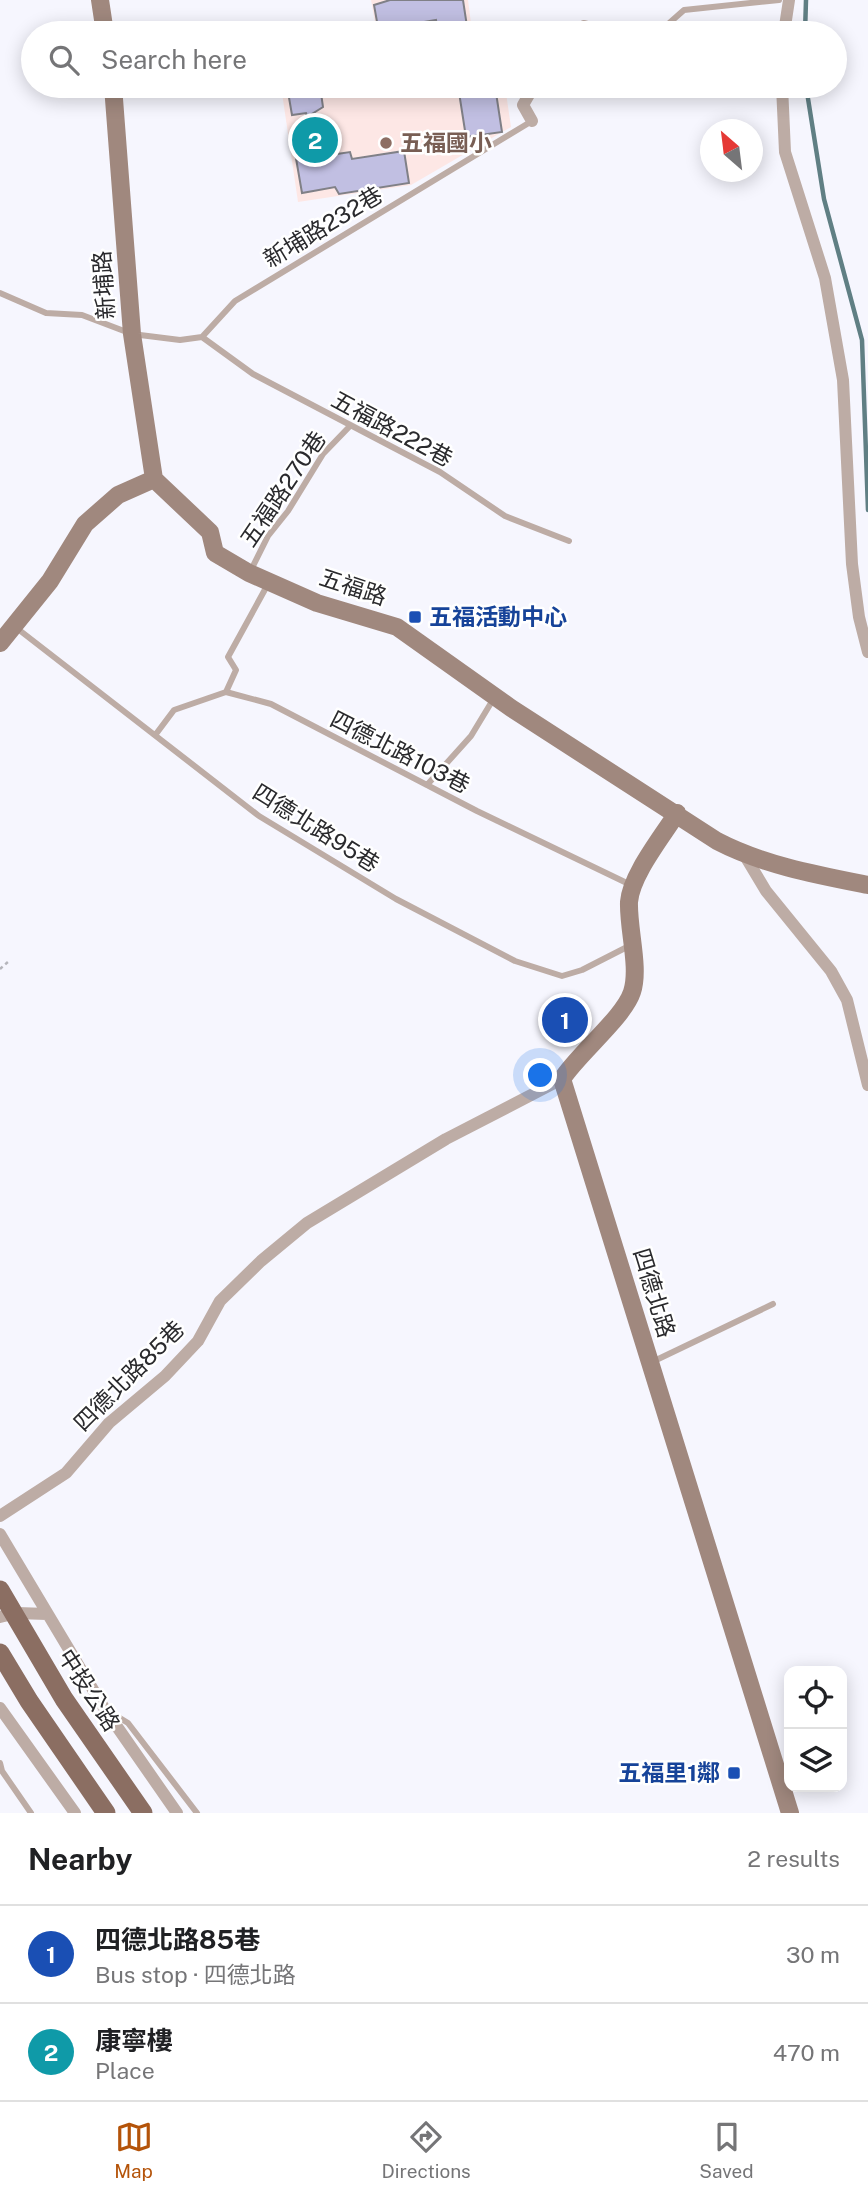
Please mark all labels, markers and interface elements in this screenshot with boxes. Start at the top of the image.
search box [21,21,847,98]
icon: search [45,41,83,79]
text: Search here [101,44,247,75]
pin: 2 [292,114,338,166]
north arrow [700,119,763,182]
place label: 五福國小 [400,129,492,156]
marker: 五福國小 [378,135,394,151]
street label: 新埔路232巷 [258,181,387,273]
street label: 新埔路 [88,250,119,320]
street label: 五福路222巷 [327,385,457,472]
street label: 五福路270巷 [234,426,331,551]
street label: 五福路 [316,563,390,610]
place label: 五福活動中心 [429,603,567,630]
marker: 五福活動中心 [407,609,423,625]
street label: 四德北路103巷 [326,705,474,798]
street label: 四德北路95巷 [248,778,385,877]
pin: 1 [542,994,588,1046]
your location [523,1058,557,1092]
street label: 四德北路 [628,1245,681,1341]
street label: 四德北路85巷 [68,1315,189,1436]
street label: 中投公路 [53,1644,126,1736]
map controls [784,1666,847,1792]
button: locate [784,1666,847,1729]
button: layers [784,1729,847,1792]
place label: 五福里1鄰 [618,1759,720,1786]
marker: 五福里1鄰 [726,1765,742,1781]
text: Nearby [28,1841,132,1877]
text: 2 results [747,1845,840,1872]
text: 四德北路85巷 [95,1924,260,1955]
text: 1 [46,1941,56,1968]
text: 30 m [786,1941,840,1968]
text: Bus stop · 四德北路 [95,1961,296,1988]
text: 康寧樓 [95,2025,173,2056]
text: 2 [44,2039,58,2066]
text: 470 m [773,2039,840,2066]
text: Place [95,2057,155,2084]
tab: Map [114,2118,153,2182]
tab: Directions [381,2118,471,2182]
tab: Saved [699,2118,754,2182]

